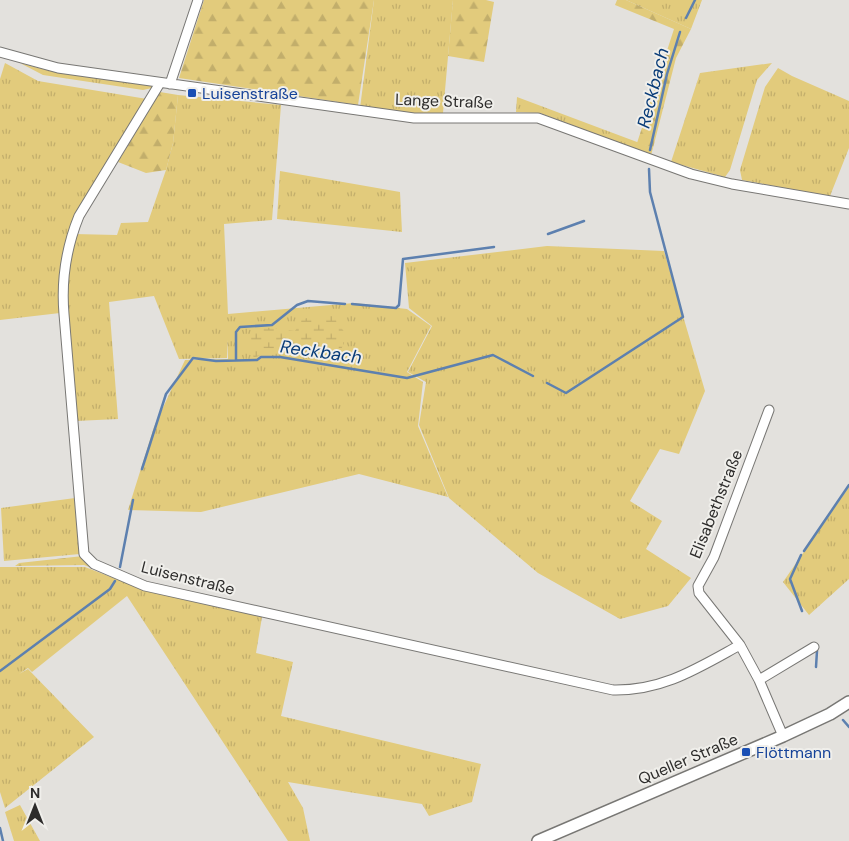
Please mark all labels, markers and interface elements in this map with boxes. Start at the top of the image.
water label: Reckbach [631,45,675,131]
place label: Luisenstraße [202,83,298,104]
marker: Luisenstraße [186,87,198,99]
street label: Lange Straße [395,89,493,113]
water label: Reckbach [279,334,363,370]
street label: Elisabethstraße [685,447,747,561]
street label: Luisenstraße [139,556,237,600]
street label: Queller Straße [635,728,741,790]
place label: Flöttmann [756,742,831,763]
marker: Flöttmann [740,746,752,758]
north arrow [10,781,60,831]
text: N [30,784,40,802]

